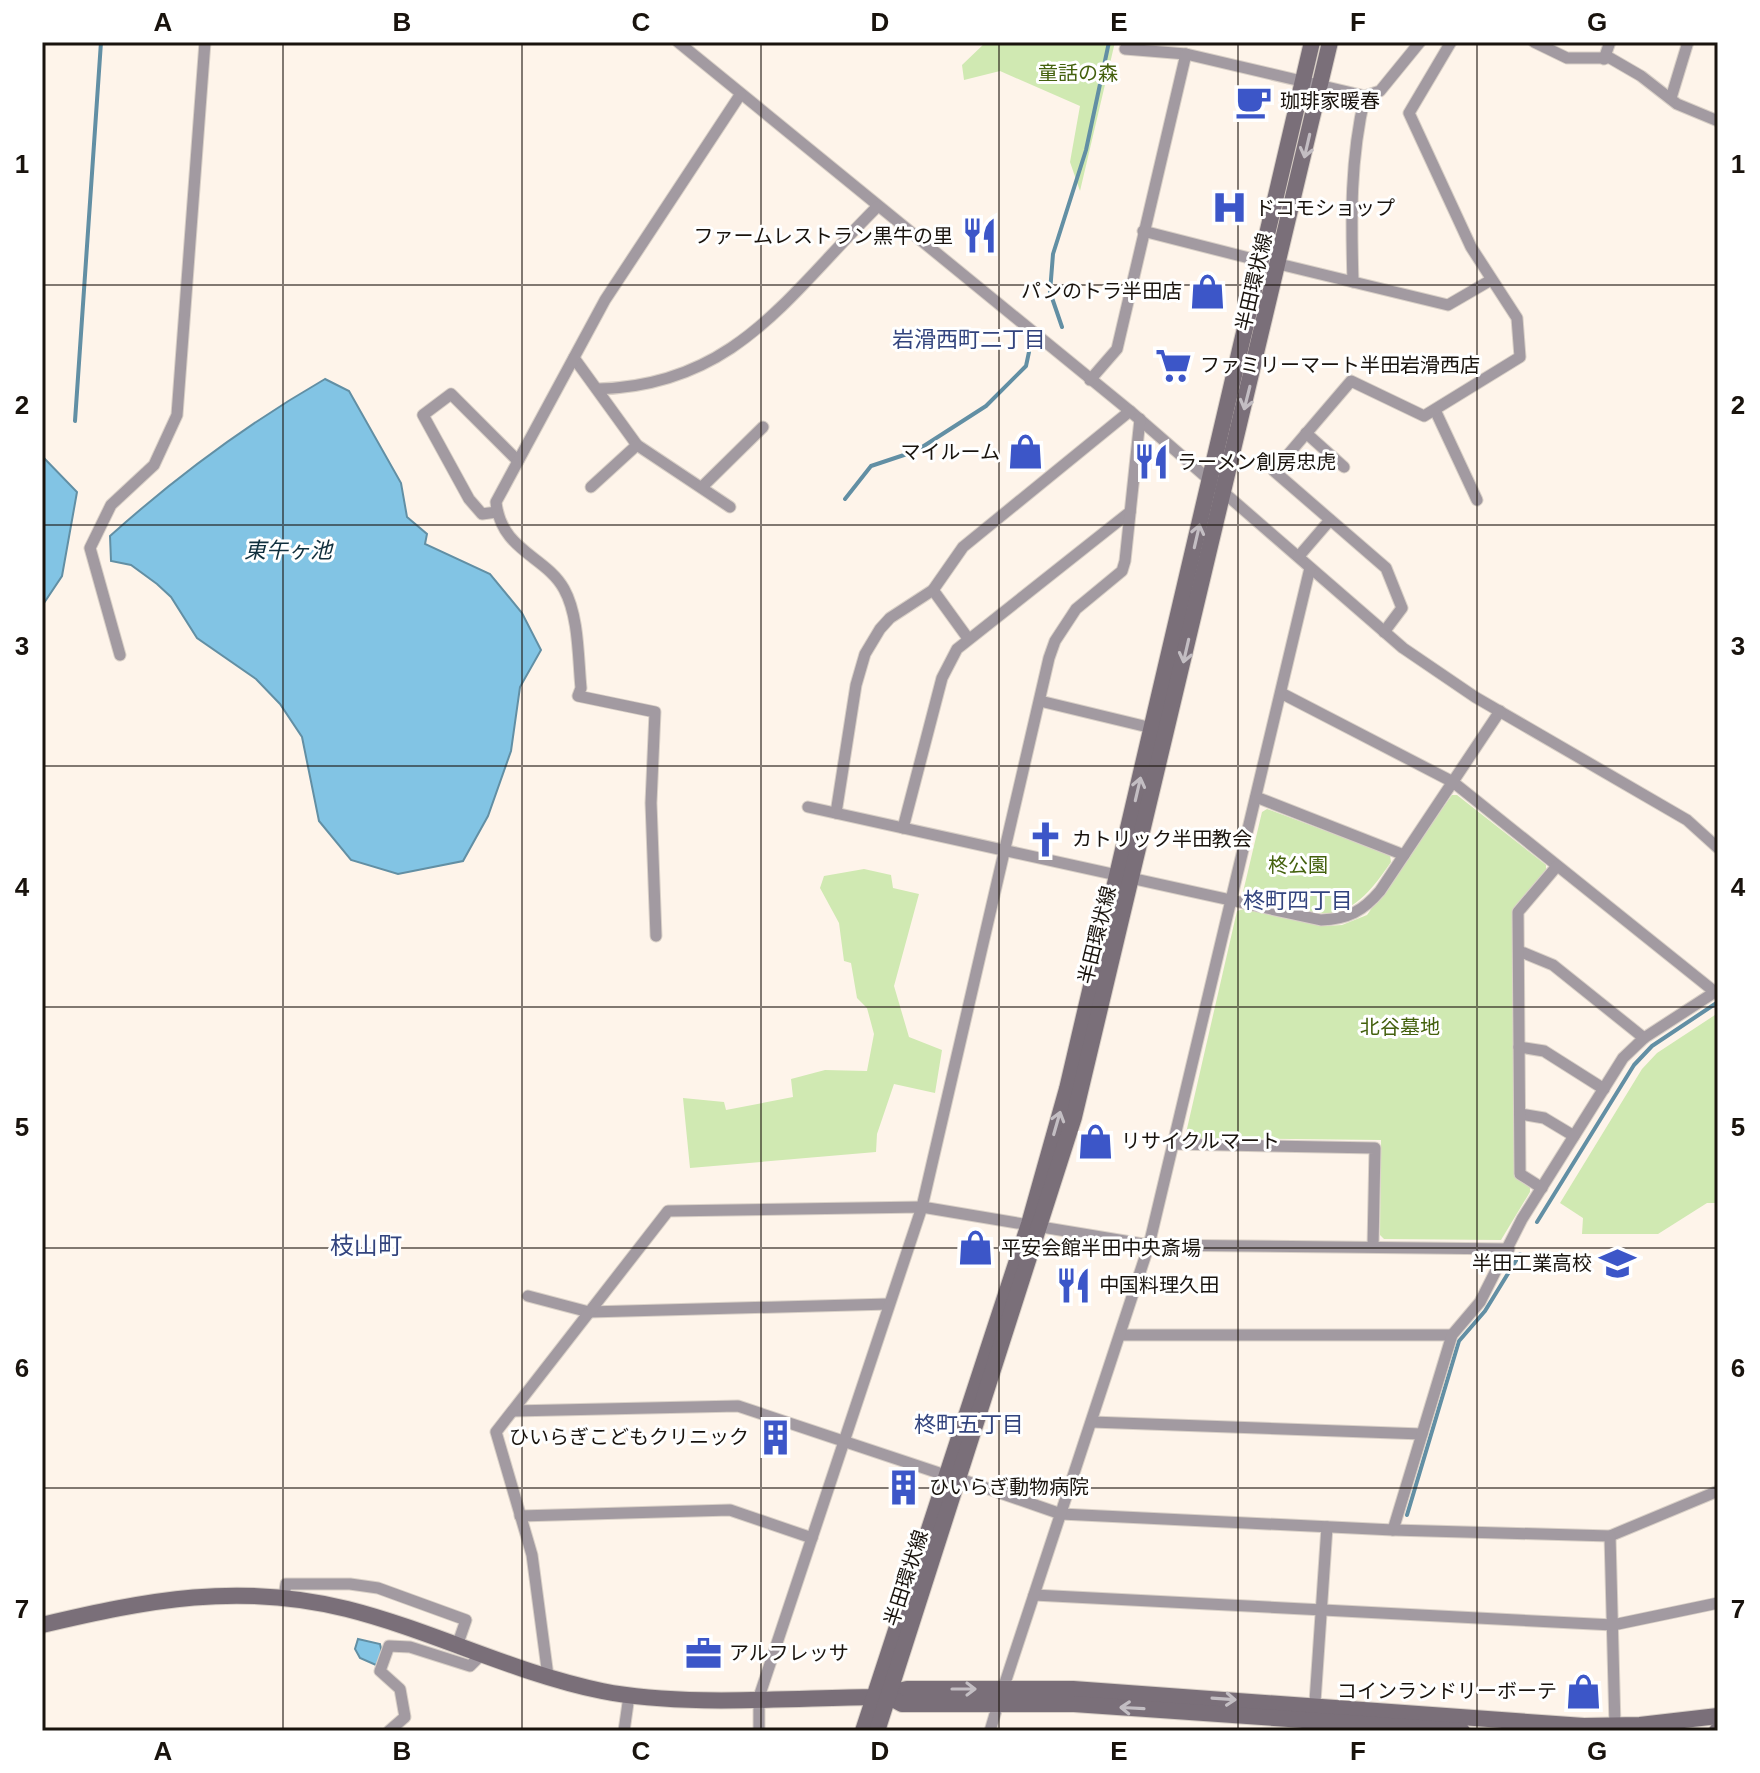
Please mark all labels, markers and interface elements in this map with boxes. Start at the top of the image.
text: A [154,7,173,37]
text: B [393,7,411,37]
text: C [632,7,651,37]
text: D [871,7,889,37]
text: E [1110,7,1128,37]
text: F [1350,7,1366,37]
text: G [1587,7,1607,37]
park label: 童話の森 [1038,62,1118,84]
cafe icon: 珈琲家暖春 [1235,82,1273,120]
place label: 珈琲家暖春 [1280,90,1380,112]
one-way arrow [1299,132,1314,158]
text: 1 [15,149,29,179]
text: 1 [1731,149,1745,179]
hospital icon: ドコモショップ [1210,189,1248,227]
place label: ドコモショップ [1255,197,1395,219]
restaurant icon: ファームレストラン黒牛の里 [960,217,998,255]
place label: ファームレストラン黒牛の里 [694,225,953,247]
street label: 半田環状線 [1232,231,1276,333]
shop icon: パンのトラ半田店 [1189,272,1227,310]
place label: パンのトラ半田店 [1021,280,1182,302]
district label: 岩滑西町二丁目 [892,327,1046,352]
supermarket icon: ファミリーマート半田岩滑西店 [1155,346,1193,384]
place label: ファミリーマート半田岩滑西店 [1200,354,1480,376]
one-way arrow [1238,385,1253,411]
text: 2 [15,390,29,420]
text: 2 [1731,390,1745,420]
shop icon: マイルーム [1007,433,1045,471]
place label: マイルーム [901,441,1000,463]
restaurant icon: ラーメン創房忠虎 [1132,443,1170,481]
place label: ラーメン創房忠虎 [1177,451,1336,473]
one-way arrow [1190,523,1205,549]
water label: 東午ヶ池 [244,538,334,563]
text: 3 [15,631,29,661]
text: 3 [1731,631,1745,661]
one-way arrow [1177,638,1192,664]
one-way arrow [1131,777,1146,802]
church icon: カトリック半田教会 [1027,820,1065,858]
place label: カトリック半田教会 [1072,828,1252,850]
park label: 柊公園 [1268,854,1328,876]
text: 4 [15,872,30,902]
text: 4 [1731,872,1746,902]
street label: 半田環状線 [1074,884,1120,986]
district label: 柊町四丁目 [1243,888,1353,913]
park label: 北谷墓地 [1360,1016,1440,1038]
one-way arrow [1050,1111,1065,1137]
text: 5 [15,1112,29,1142]
text: 5 [1731,1112,1745,1142]
shop icon: リサイクルマート [1076,1122,1114,1160]
place label: リサイクルマート [1121,1130,1280,1152]
shop icon: 平安会館半田中央斎場 [956,1229,994,1267]
district label: 枝山町 [330,1232,402,1259]
place label: 平安会館半田中央斎場 [1001,1237,1201,1259]
school or university icon: 半田工業高校 [1599,1244,1637,1282]
place label: 半田工業高校 [1472,1252,1592,1274]
restaurant icon: 中国料理久田 [1054,1266,1092,1304]
place label: 中国料理久田 [1099,1274,1219,1296]
text: 6 [15,1353,29,1383]
text: 6 [1731,1353,1745,1383]
district label: 柊町五丁目 [914,1412,1024,1437]
building icon: ひいらぎこどもクリニック [756,1418,794,1456]
place label: ひいらぎこどもクリニック [509,1426,749,1448]
building icon: ひいらぎ動物病院 [884,1468,922,1506]
place label: ひいらぎ動物病院 [929,1476,1089,1498]
street label: 半田環状線 [880,1527,932,1629]
text: 7 [15,1594,29,1624]
text: 7 [1731,1594,1745,1624]
office icon: アルフレッサ [684,1634,722,1672]
place label: アルフレッサ [729,1642,849,1664]
shop icon: コインランドリーボーテ [1564,1672,1602,1710]
place label: コインランドリーボーテ [1337,1680,1557,1702]
one-way arrow [950,1681,977,1697]
one-way arrow [1210,1692,1236,1707]
one-way arrow [1119,1700,1146,1715]
text: A [154,1736,173,1766]
text: B [393,1736,411,1766]
text: C [632,1736,651,1766]
text: D [871,1736,889,1766]
text: E [1110,1736,1128,1766]
text: F [1350,1736,1366,1766]
text: G [1587,1736,1607,1766]

